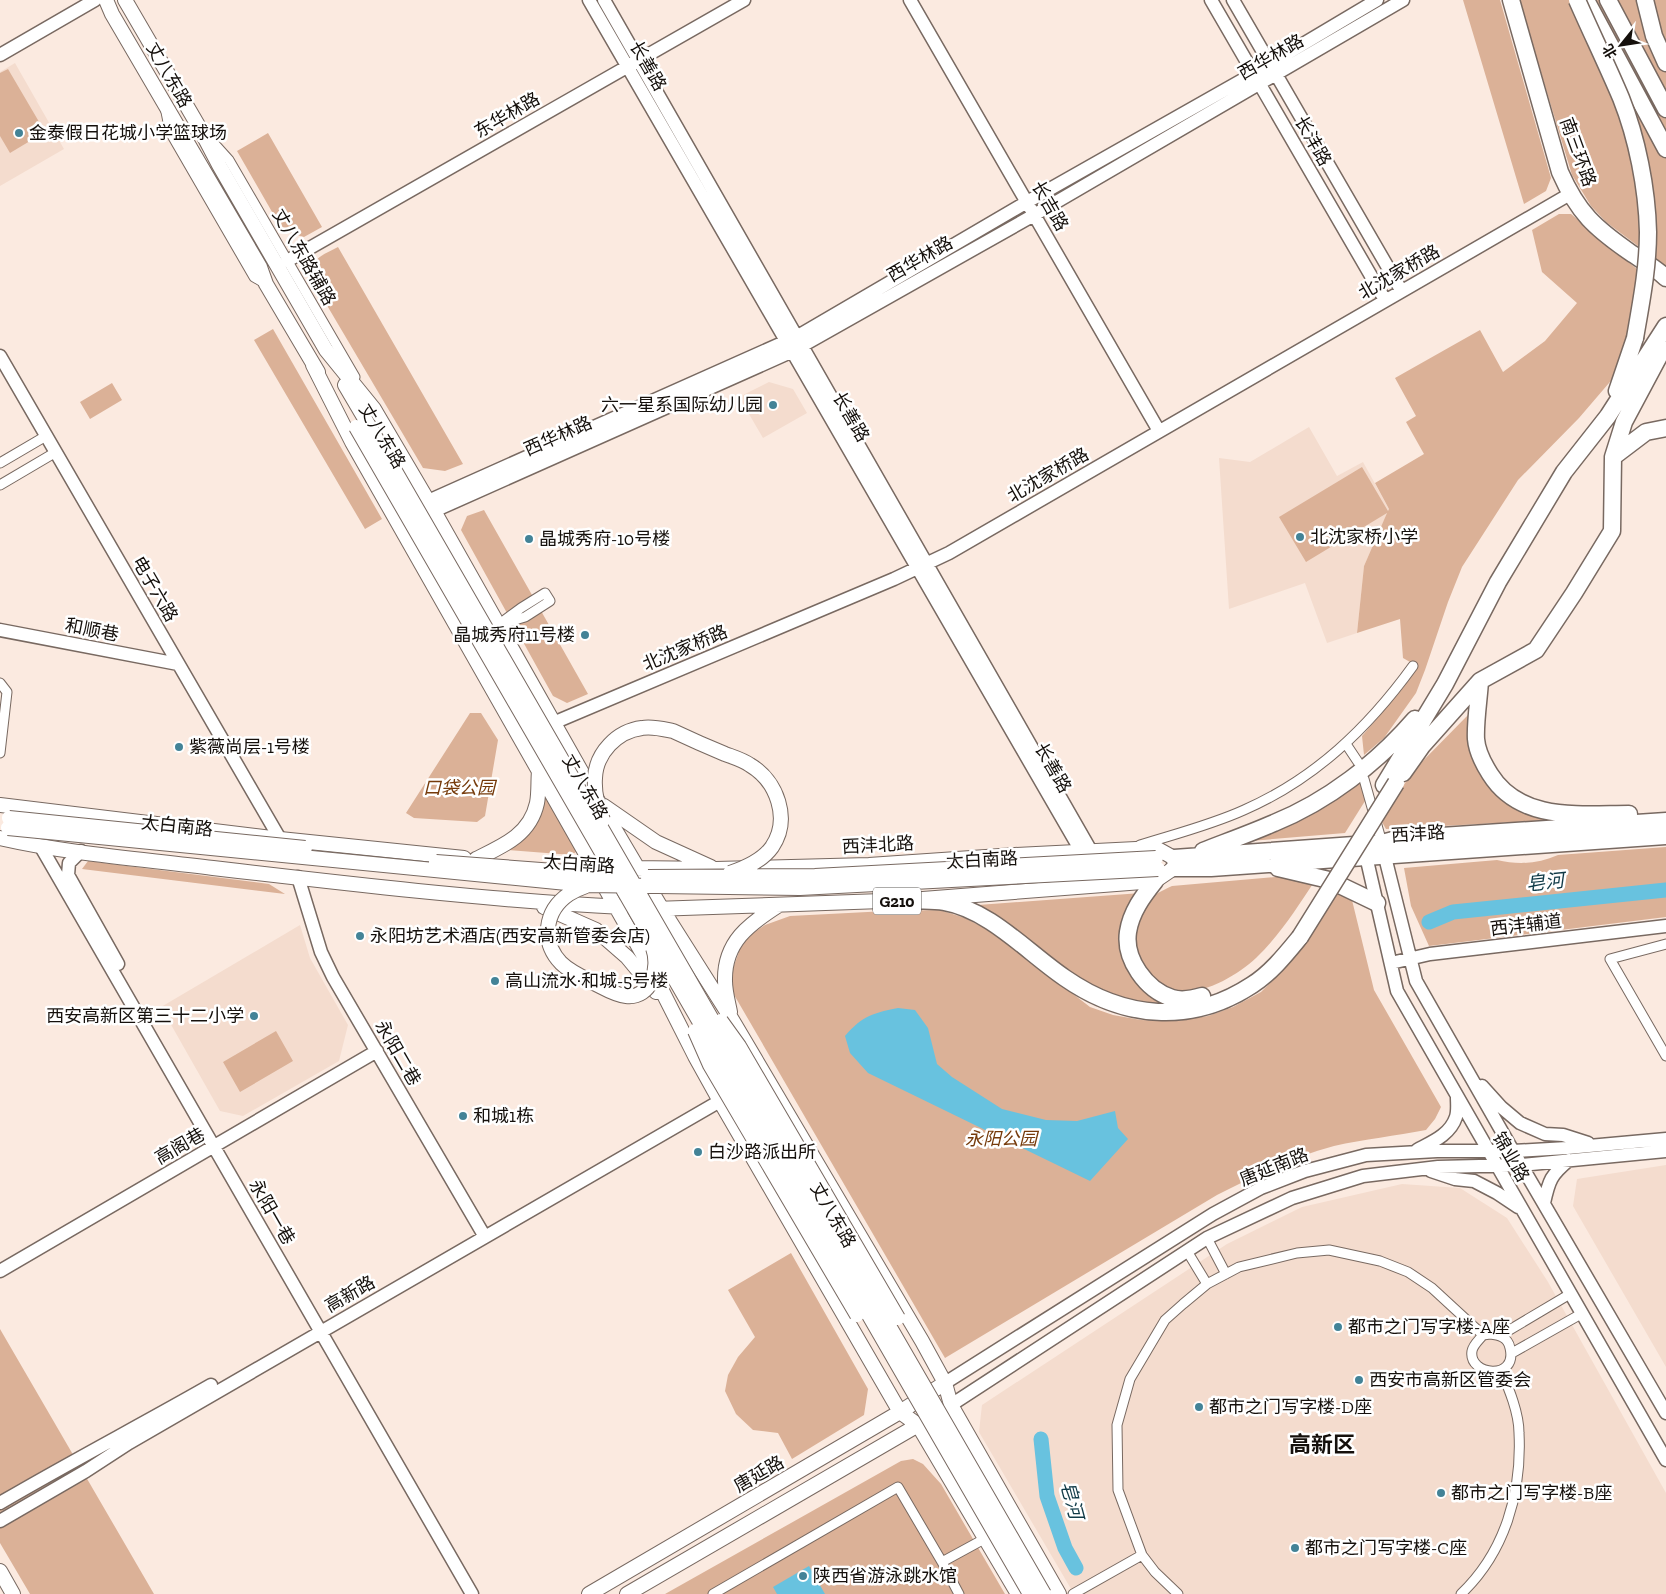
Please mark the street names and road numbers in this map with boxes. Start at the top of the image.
street label: 西华林路 [1234,29,1308,85]
street label: 长善路 [625,37,671,95]
street label: 丈八东路 [141,38,197,112]
street label: 东华林路 [470,87,544,143]
street label: 长沣路 [1290,112,1336,170]
street label: 南三环路 [1555,114,1601,190]
street label: 长吉路 [1027,177,1073,235]
street label: 丈八东路辅路 [267,205,341,309]
street label: 西华林路 [883,231,957,287]
street label: 北沈家桥路 [1355,240,1443,304]
street label: 长善路 [828,388,874,446]
street label: 丈八东路 [354,399,410,473]
street label: 西华林路 [521,411,595,461]
street label: 北沈家桥路 [1004,443,1092,507]
street label: 电子六路 [127,552,183,626]
street label: 和顺巷 [63,614,121,646]
street label: 北沈家桥路 [639,620,731,676]
street label: 长善路 [1030,739,1076,797]
street label: 丈八东路 [557,750,613,824]
street label: 太白南路 [140,811,214,841]
street label: 西沣路 [1390,821,1446,847]
street label: 西沣北路 [841,832,915,858]
street label: 太白南路 [945,847,1019,873]
street label: 太白南路 [542,851,616,877]
road number: G210 [873,888,921,914]
street label: 西沣辅道 [1489,910,1563,940]
street label: 永阳二巷 [370,1016,426,1090]
street label: 高阁巷 [151,1123,209,1169]
street label: 锦业路 [1488,1128,1534,1186]
street label: 唐延南路 [1237,1143,1311,1191]
street label: 永阳一巷 [244,1175,300,1249]
street label: 丈八东路 [805,1178,861,1252]
street label: 高新路 [321,1271,379,1317]
street label: 唐延路 [730,1451,788,1497]

